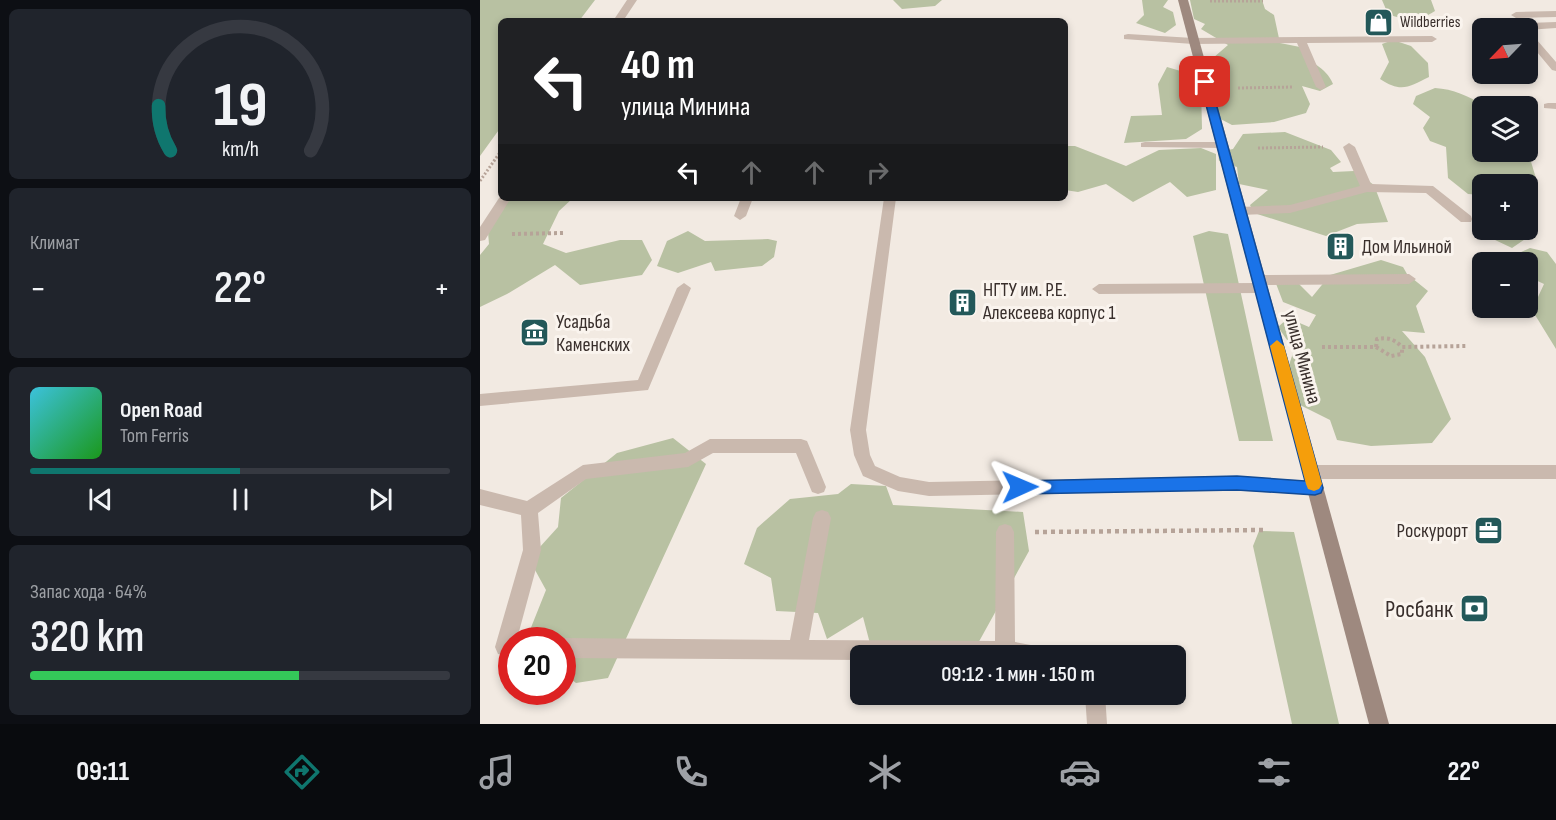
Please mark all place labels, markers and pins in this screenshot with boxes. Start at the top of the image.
shop icon: Wildberries [1363,6,1395,38]
place label: Wildberries [1400,13,1461,32]
pin [1179,56,1230,107]
building icon: Дом Ильиной [1325,231,1357,263]
place label: Дом Ильиной [1362,235,1452,259]
place label: НГТУ им. Р.Е. Алексеева корпус 1 [982,278,1115,325]
building icon: НГТУ им. Р.Е. Алексеева корпус 1 [946,286,978,318]
place label: Усадьба Каменских [556,310,631,357]
museum icon: Усадьба Каменских [519,317,551,349]
office icon: Роскурорт [1473,515,1505,547]
place label: Роскурорт [1397,519,1468,543]
bank icon: Росбанк [1458,593,1490,625]
place label: Росбанк [1385,595,1454,624]

